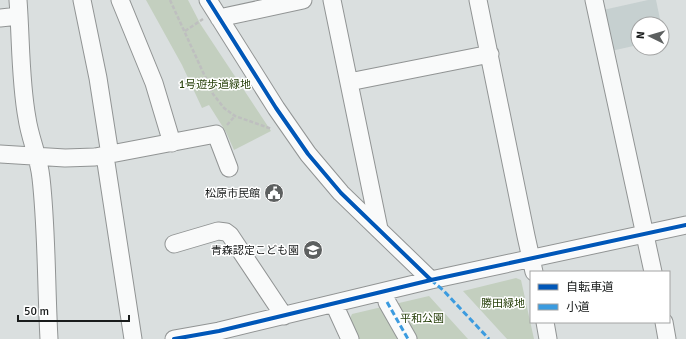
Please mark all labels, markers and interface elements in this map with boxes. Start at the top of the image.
north arrow [630,16,670,56]
text: N [634,31,647,40]
park label: 1号遊歩道緑地 [179,78,251,91]
public building icon: 松原市民館 [263,182,285,204]
place label: 松原市民館 [205,187,260,200]
school or university icon: 青森認定こども園 [302,239,324,261]
place label: 青森認定こども園 [211,244,299,257]
legend [530,271,670,323]
text: 自転車道 [566,280,614,295]
scale bar [18,297,129,323]
park label: 勝田緑地 [481,297,525,310]
text: 小道 [566,300,590,315]
text: 50 m [24,304,49,319]
park label: 平和公園 [400,312,444,325]

